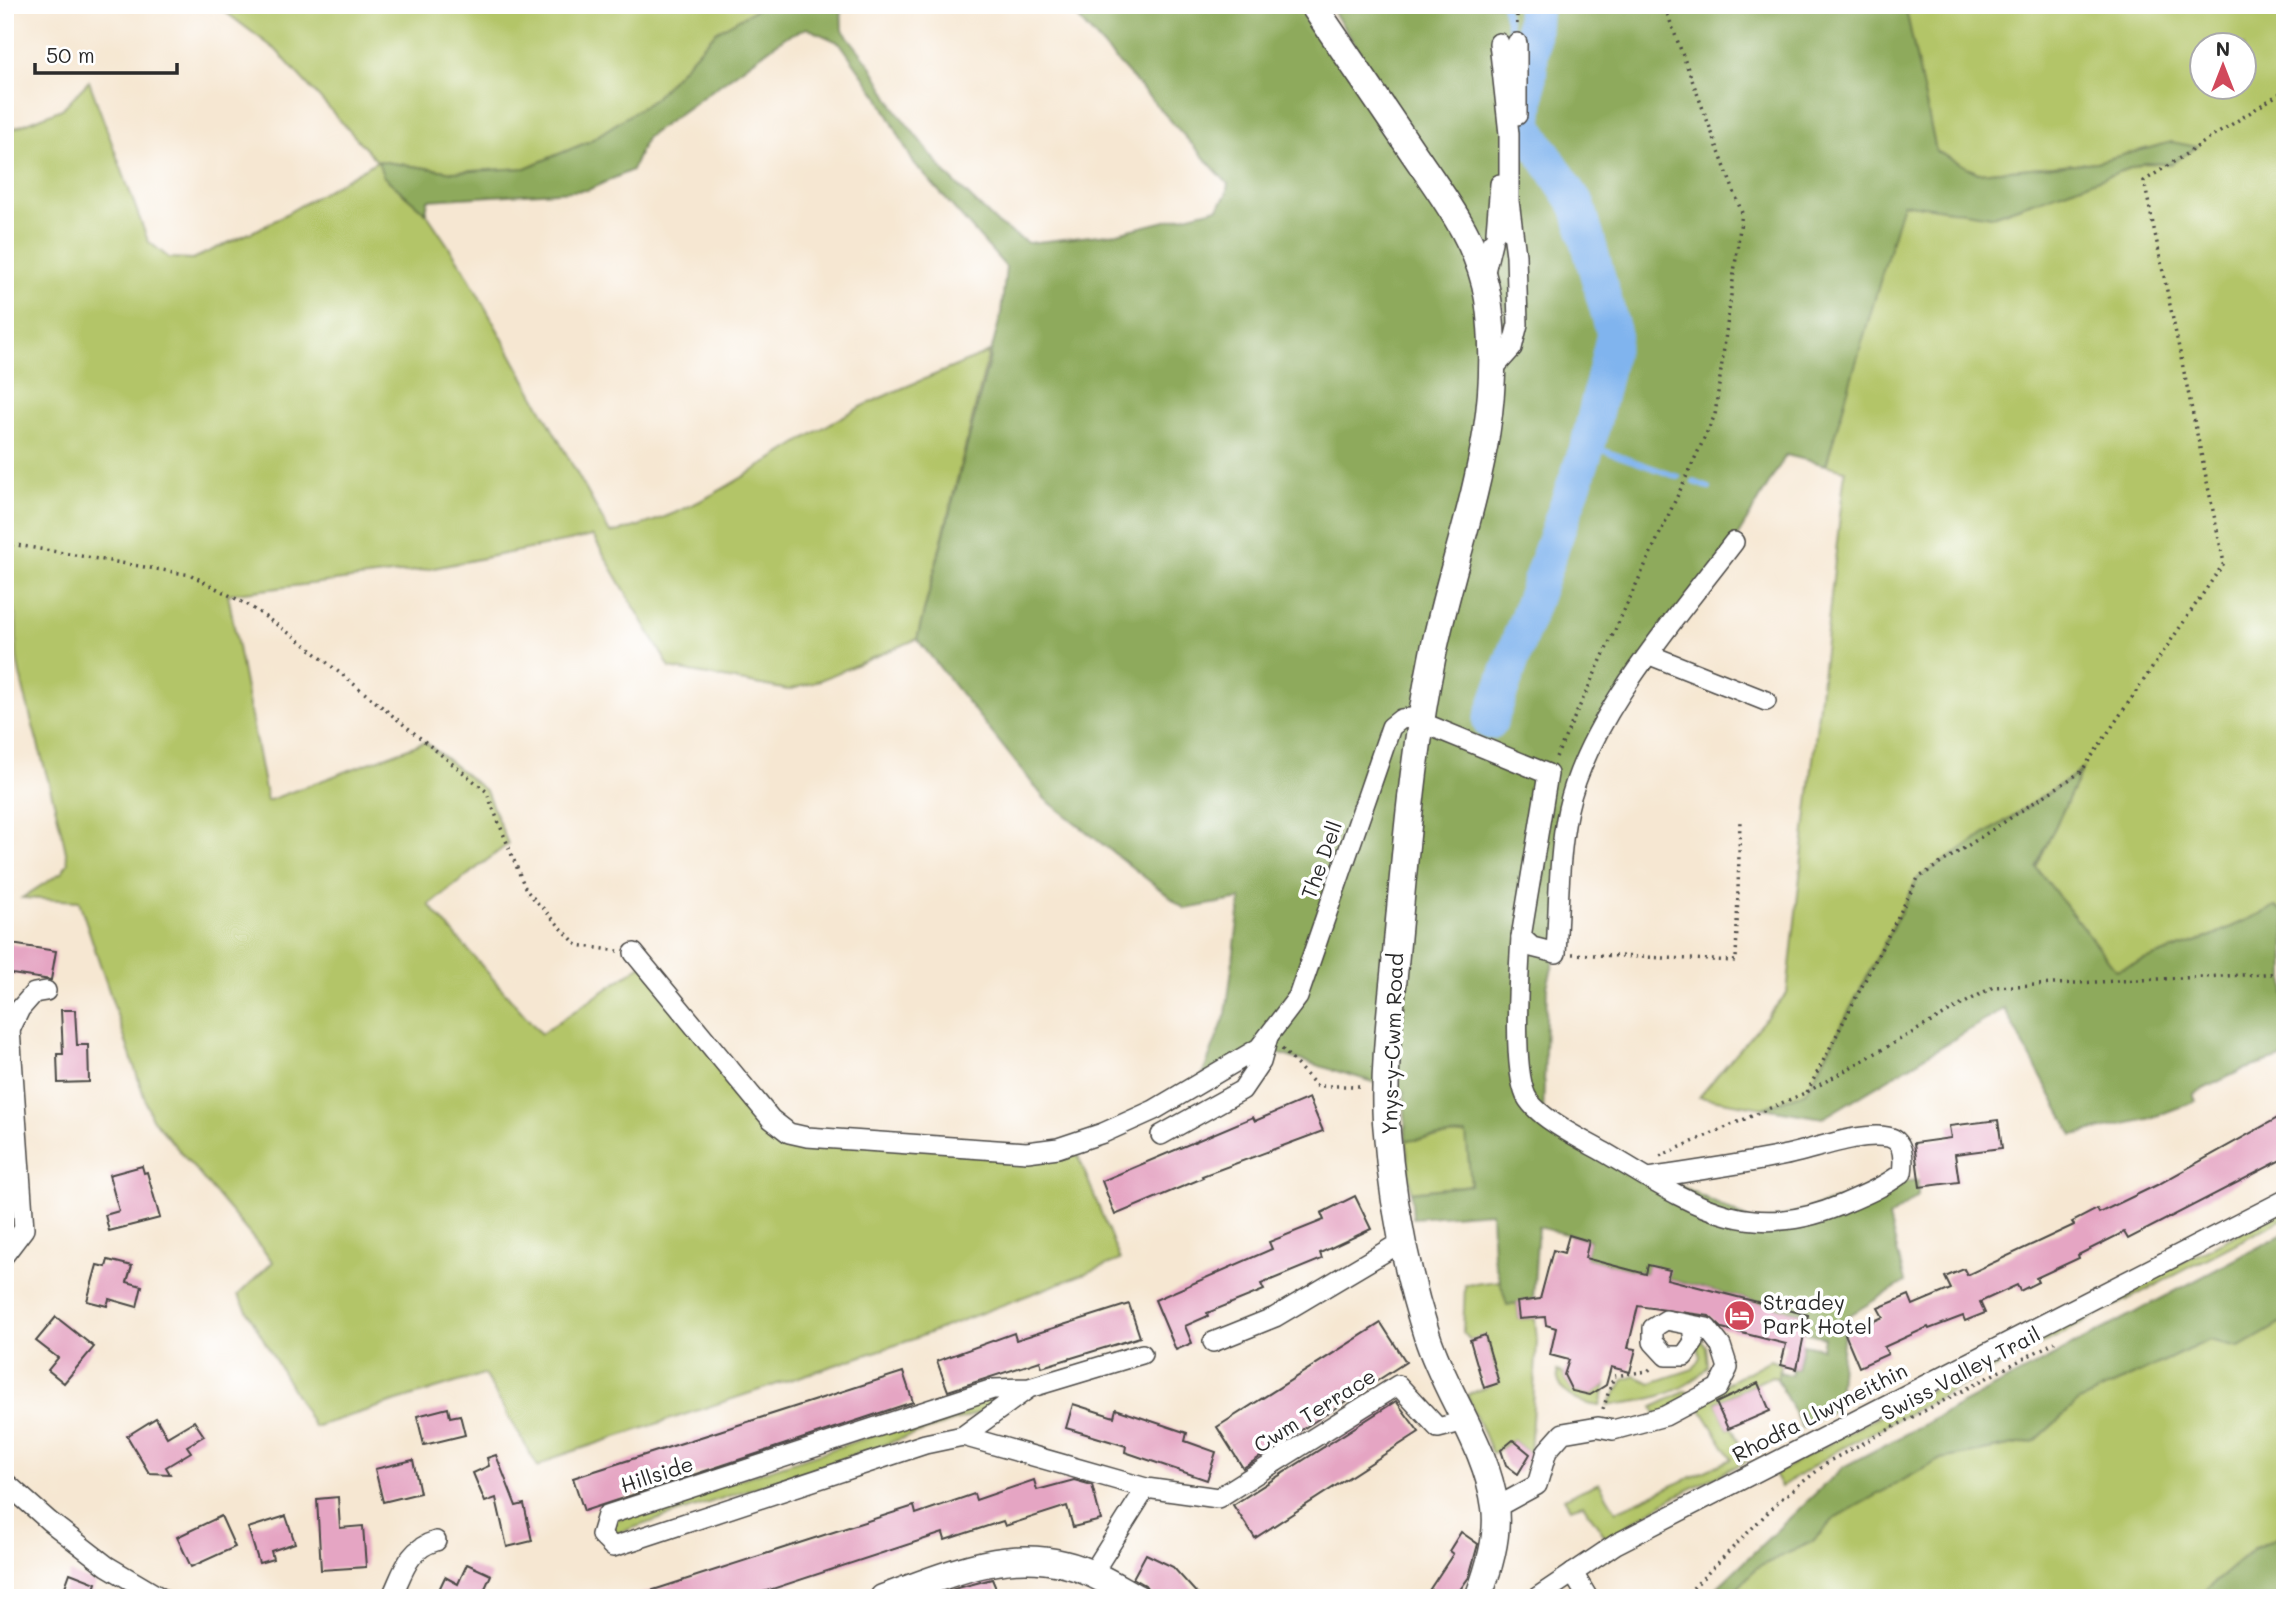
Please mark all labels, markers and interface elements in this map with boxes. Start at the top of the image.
scale bar [35,32,177,76]
north arrow [2188,32,2258,102]
text: N [2216,36,2230,61]
text: 50 m [46,41,95,68]
street label: The Dell [1294,817,1347,902]
street label: Ynys-y-Cwm Road [1375,952,1408,1136]
place label: Stradey Park Hotel [1763,1288,1872,1339]
hotel icon: Stradey Park Hotel [1723,1298,1757,1332]
street label: Swiss Valley Trail [1876,1319,2045,1426]
street label: Rhodfa Llwyneithin [1727,1356,1911,1467]
street label: Cwm Terrace [1248,1361,1380,1458]
street label: Hillside [617,1449,696,1498]

